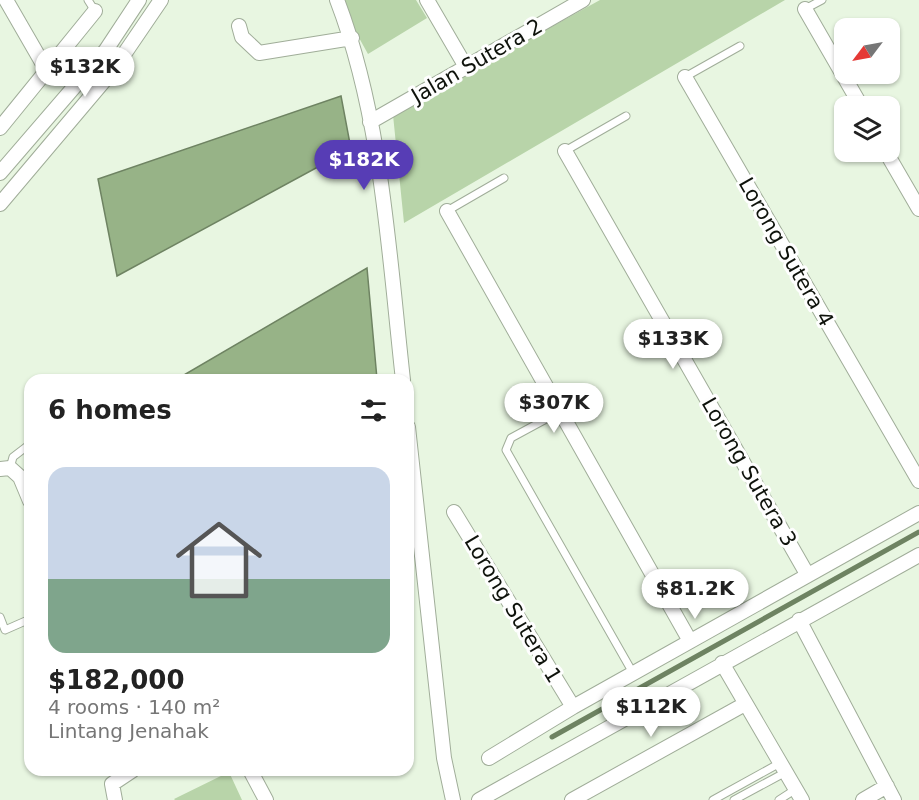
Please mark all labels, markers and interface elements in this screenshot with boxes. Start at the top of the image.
street label: Jalan Sutera 2 [406,14,547,109]
north arrow [834,18,900,84]
map controls [834,18,900,162]
pin: $132K [43,47,127,98]
text: $132K [49,54,121,78]
button: layers [834,96,900,162]
pin: $182K [322,140,406,191]
text: $182K [328,147,400,171]
street label: Lorong Sutera 4 [734,173,838,331]
pin: $133K [631,319,715,370]
text: $133K [637,326,709,350]
pin: $307K [512,383,596,434]
text: $307K [518,390,590,414]
street label: Lorong Sutera 3 [697,393,801,551]
icon: filters [357,394,390,427]
text: 6 homes [48,395,172,425]
icon: home [165,506,273,614]
street label: Lorong Sutera 1 [459,531,567,687]
pin: $81.2K [646,569,744,620]
text: $81.2K [656,576,734,600]
text: $182,000 [48,665,185,695]
pin: $112K [609,687,693,738]
text: $112K [615,694,687,718]
text: 4 rooms · 140 m² [48,695,220,719]
text: Lintang Jenahak [48,719,209,743]

